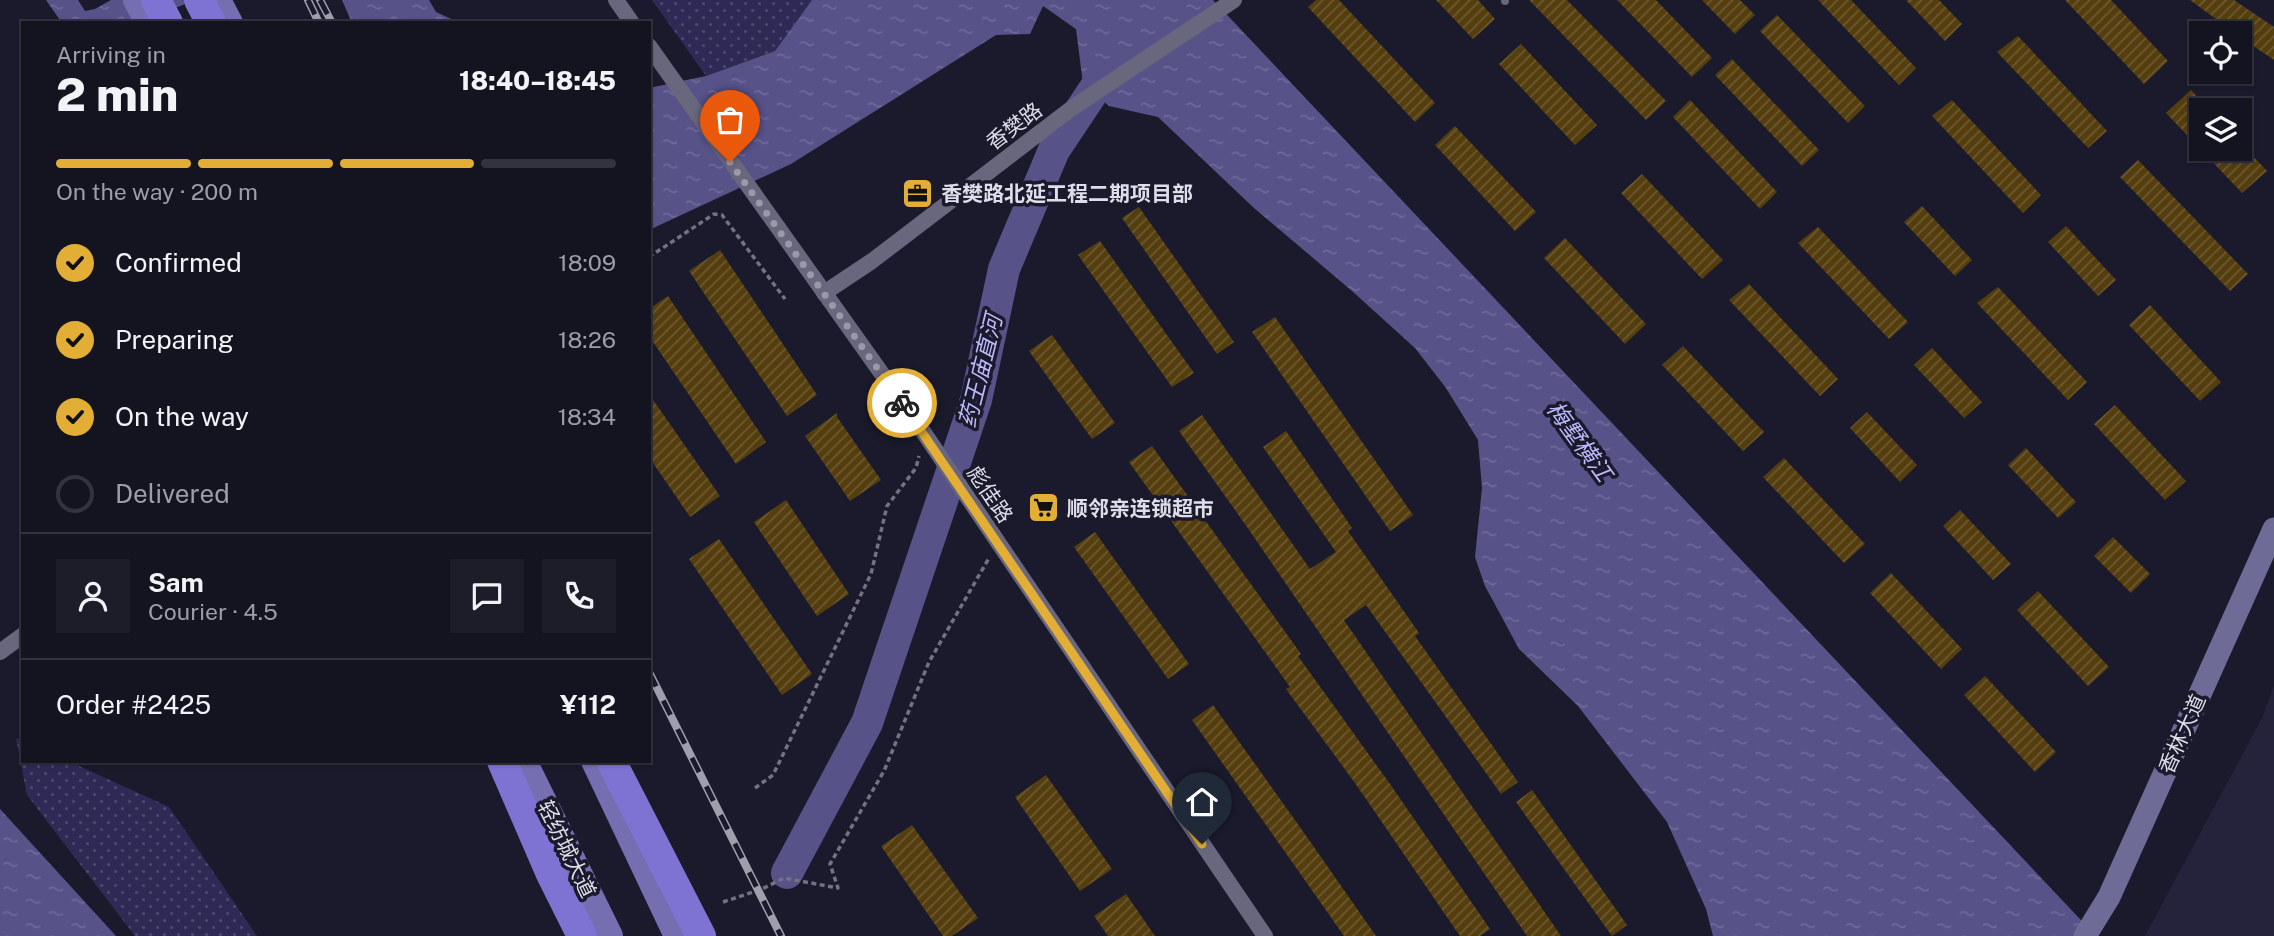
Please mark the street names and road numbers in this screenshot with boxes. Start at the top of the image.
street label: 香樊路 [981,97,1047,155]
street label: 彪佳路 [962,461,1018,527]
street label: 香林大道 [2153,691,2211,777]
street label: 轻纺城大道 [533,796,601,902]

